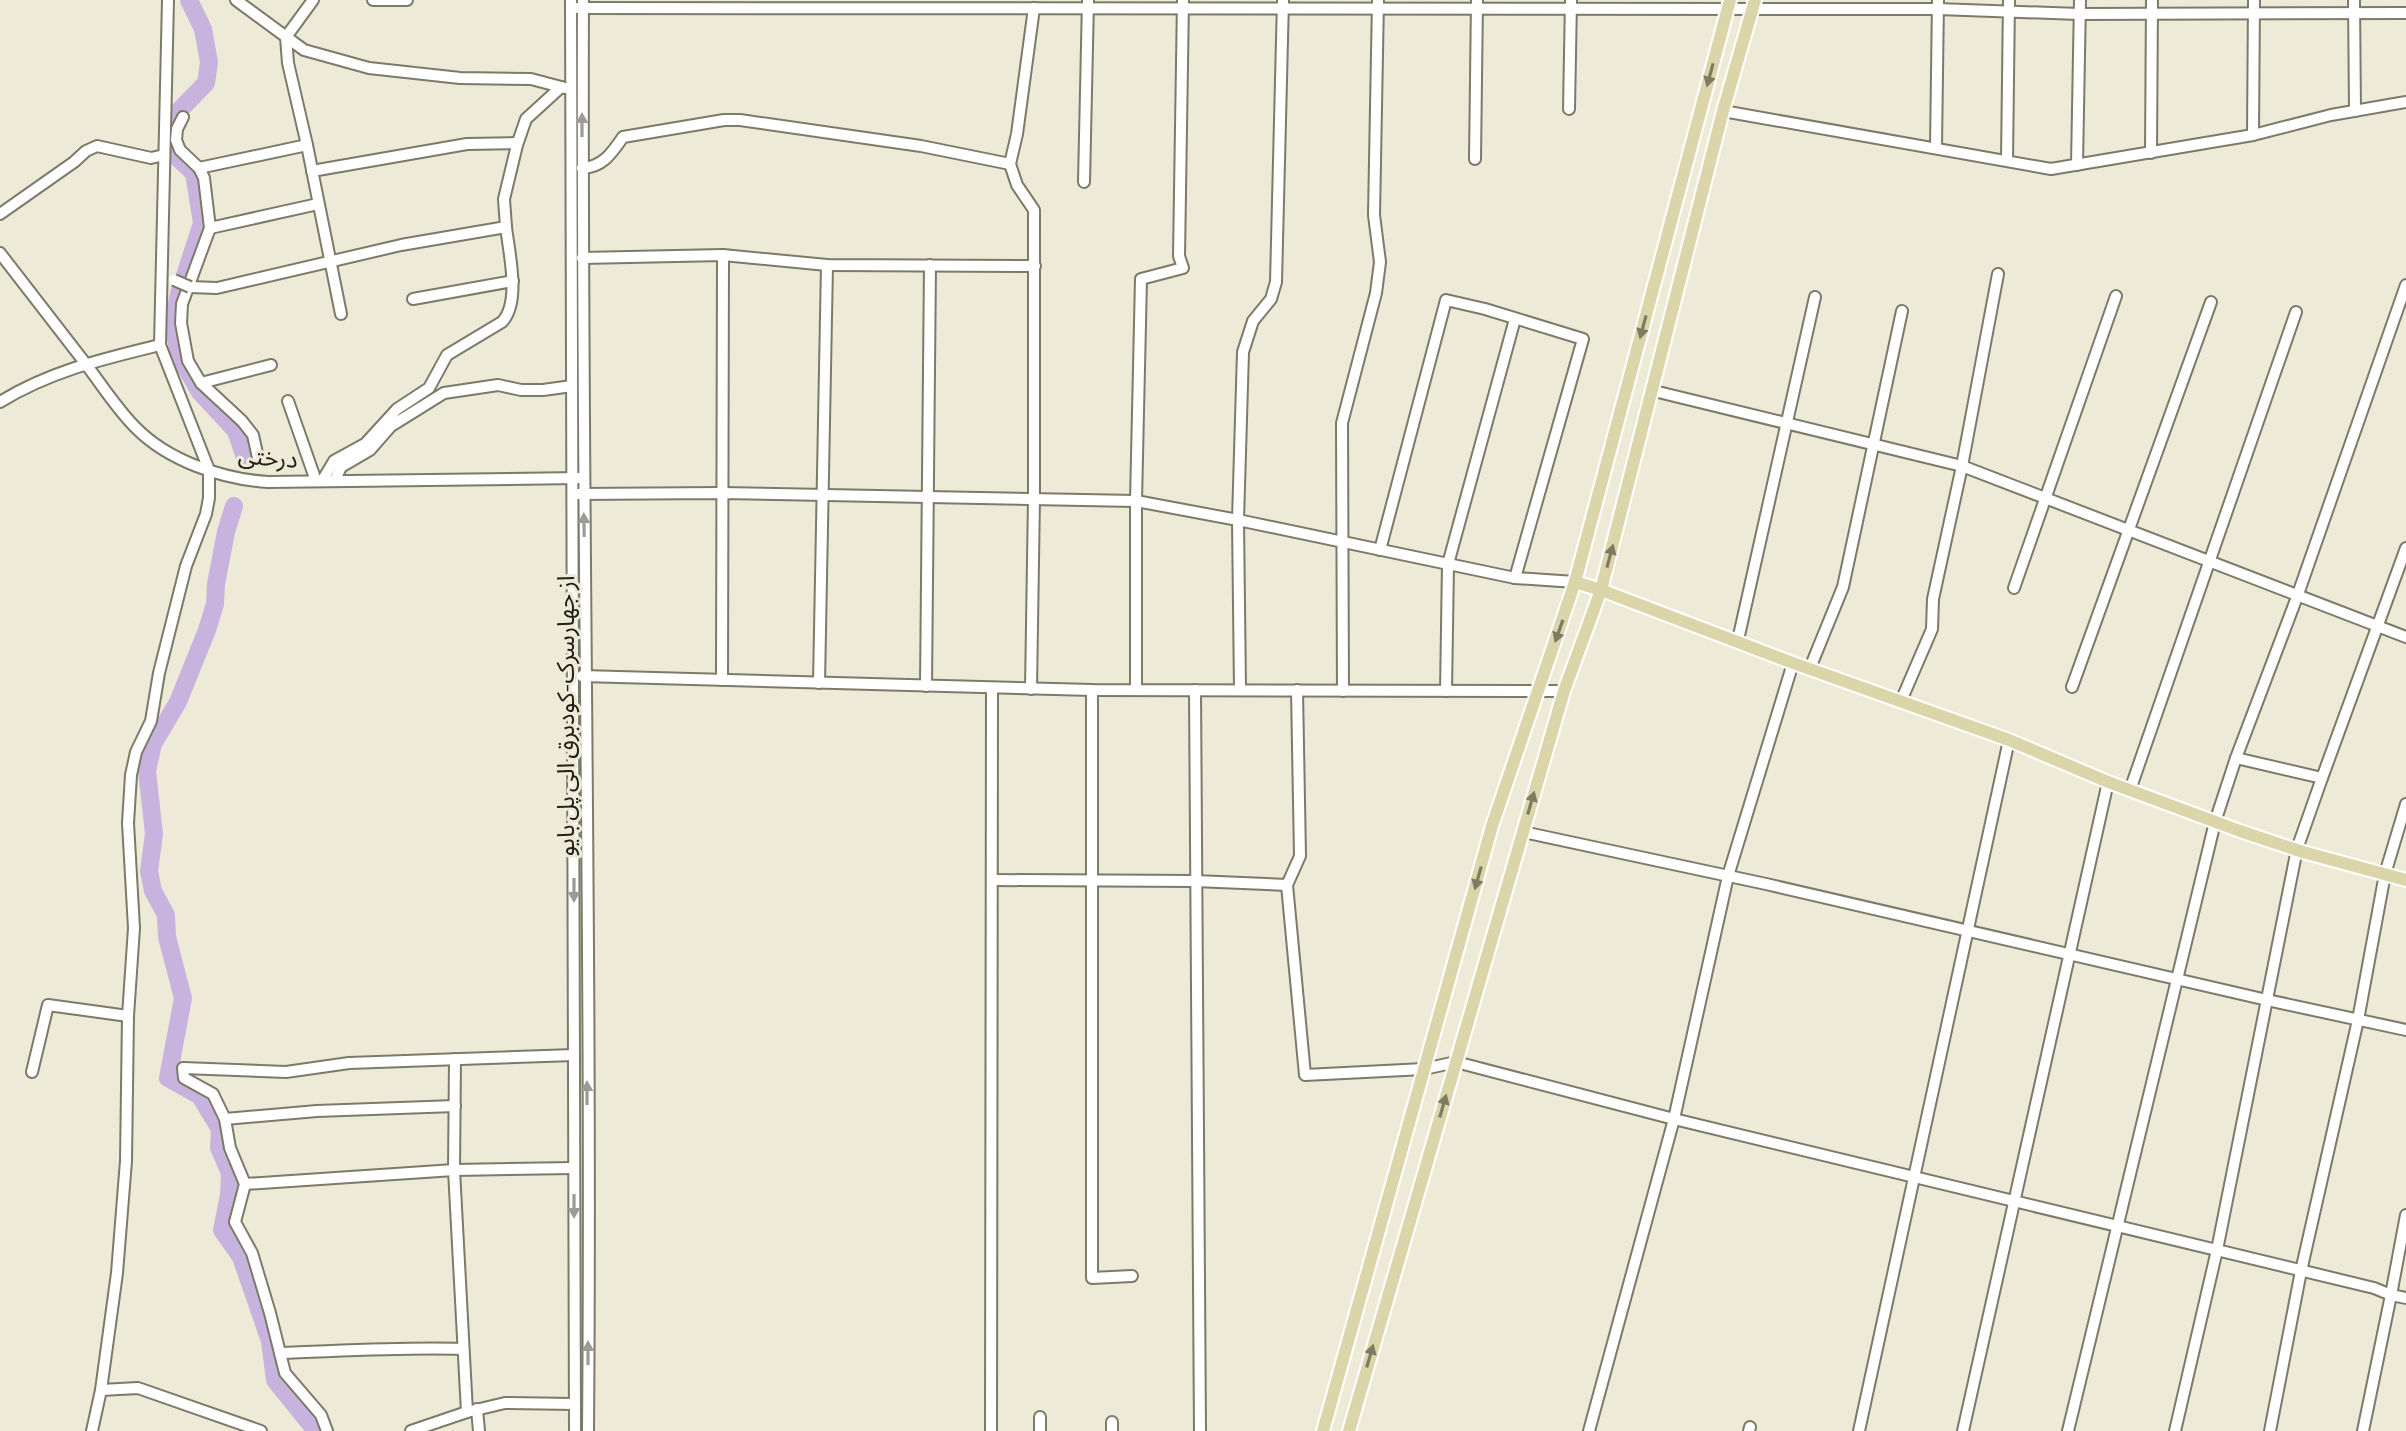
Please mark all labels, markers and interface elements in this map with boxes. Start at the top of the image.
one-way arrow [1703,64,1716,88]
one-way arrow [576,112,588,137]
one-way arrow [1637,314,1649,339]
street label: درختی [237,441,299,475]
one-way arrow [578,512,591,537]
one-way arrow [1605,543,1617,568]
street label: از جهارسرک-کودبرق الی پل بایو [552,575,581,857]
one-way arrow [1552,619,1564,643]
one-way arrow [1525,790,1538,814]
one-way arrow [1471,866,1483,891]
one-way arrow [568,878,580,903]
one-way arrow [581,1080,593,1105]
one-way arrow [1437,1094,1450,1118]
one-way arrow [568,1194,580,1219]
one-way arrow [582,1340,594,1365]
one-way arrow [1364,1344,1377,1368]

